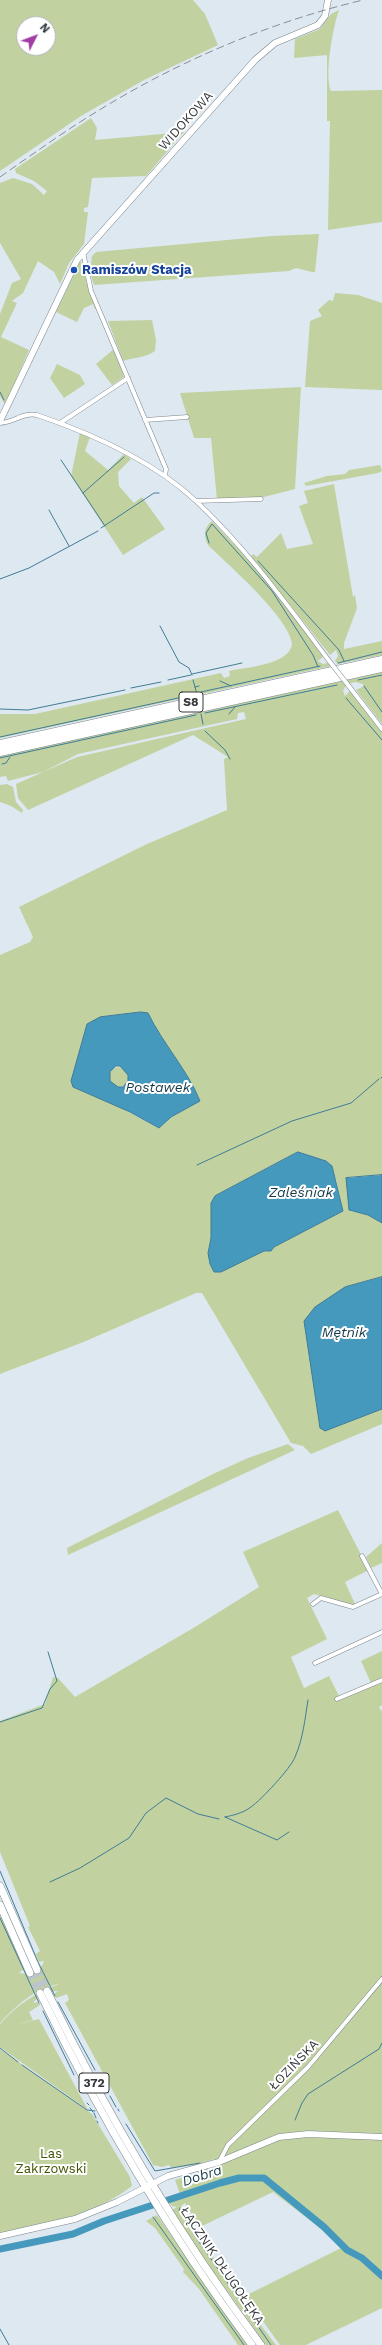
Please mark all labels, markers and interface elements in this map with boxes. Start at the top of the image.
north arrow [16,16,56,56]
text: N [37,21,52,36]
street label: WIDOKOWA [156,88,216,154]
place label: Ramiszów Stacja [82,262,191,278]
marker: Ramiszów Stacja [69,265,79,275]
road number: S8 [179,692,203,712]
water label: Postawek [126,1080,190,1096]
water label: Zaleśniak [269,1185,333,1201]
water label: Mętnik [322,1325,366,1341]
street label: ŁOZIŃSKA [266,2036,322,2094]
road number: 372 [79,2073,109,2093]
park label: Las Zakrzowski [15,2146,87,2177]
water label: Dobra [180,2162,224,2190]
street label: ŁĄCZNIK DŁUGOŁĘKA [177,2204,267,2328]

